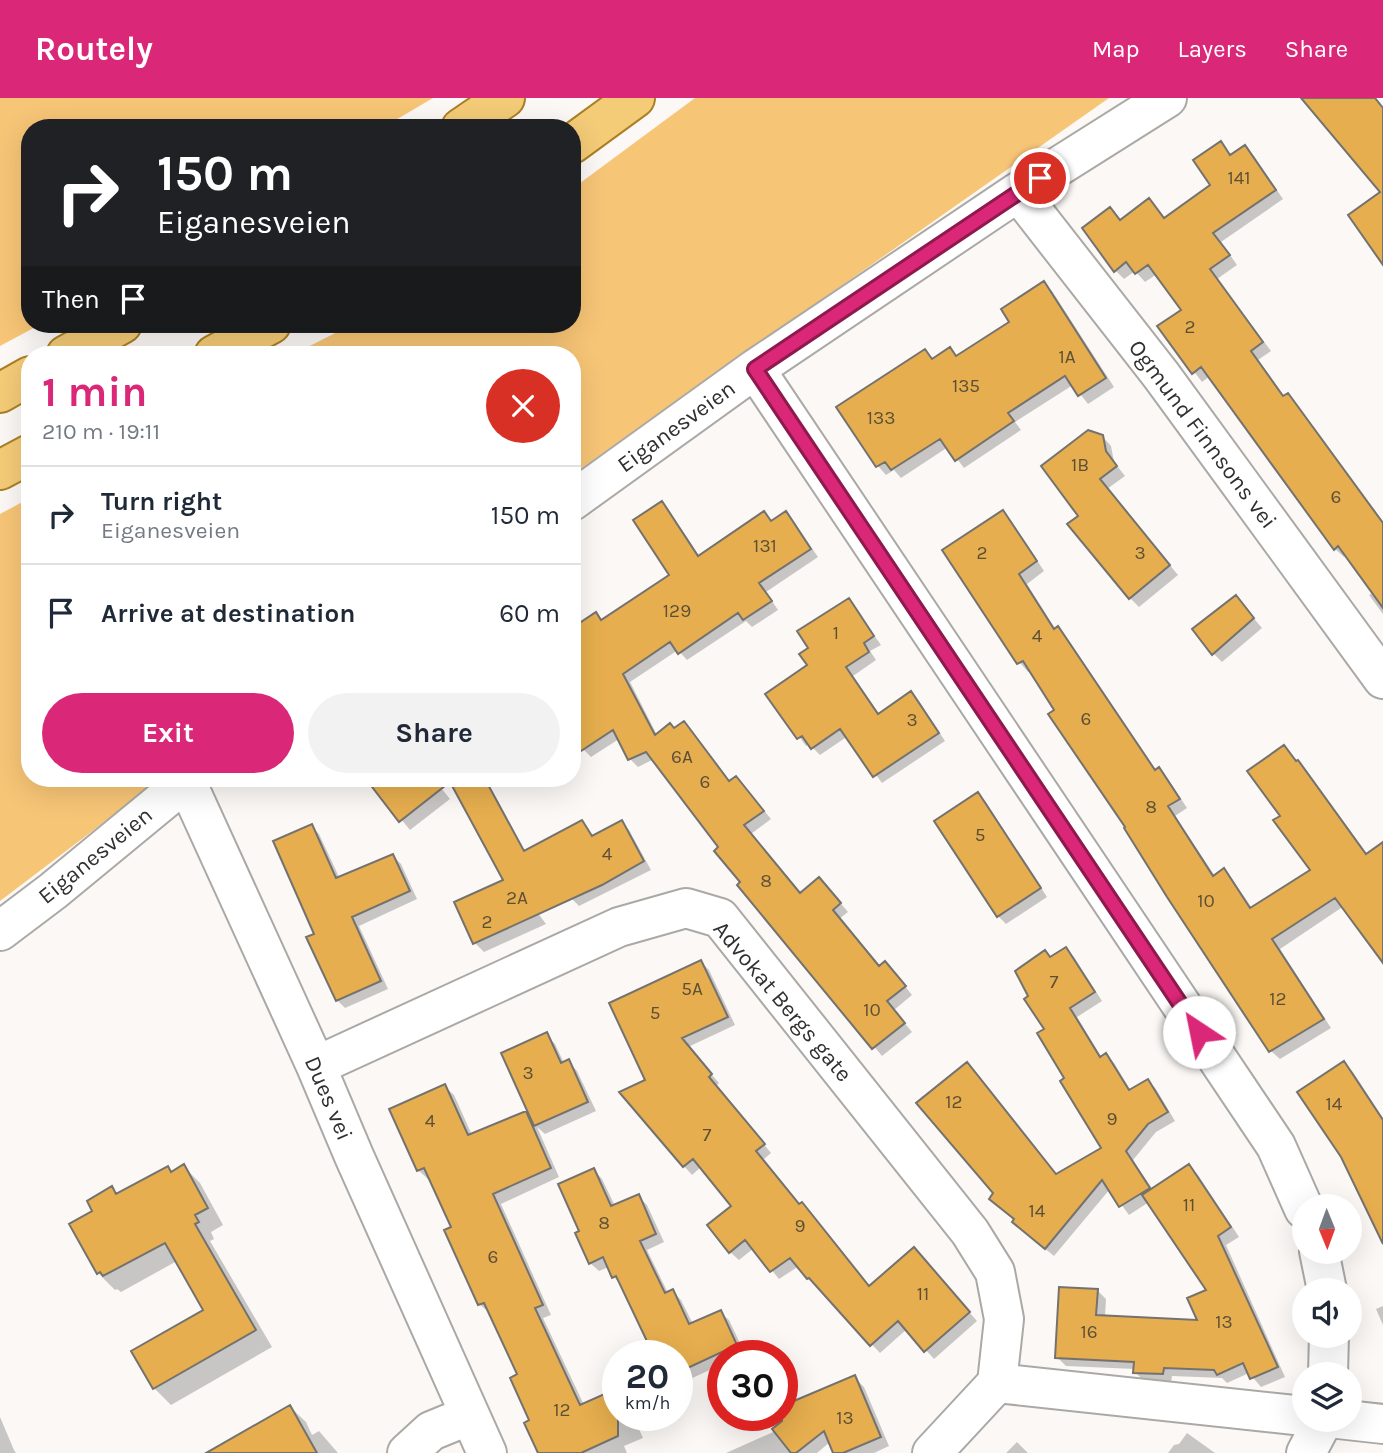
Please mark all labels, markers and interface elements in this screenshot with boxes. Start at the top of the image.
text: Routely [35,30,153,68]
text: Map [1092,35,1140,63]
text: Layers [1178,35,1247,63]
text: Share [1285,35,1348,63]
text: 150 m [157,145,293,202]
icon: right [42,147,133,238]
pin [1010,148,1070,208]
icon: arrive [1021,159,1059,197]
house number: 141 [1227,167,1251,189]
text: Eiganesveien [157,204,351,241]
icon: arrive [114,280,152,318]
text: Then [42,284,100,315]
house number: 2 [1184,316,1196,338]
street label: Ogmund Finnsons vei [1123,335,1282,534]
house number: 1A [1058,346,1076,368]
text: 1 min [42,367,147,417]
button: close [486,369,560,443]
street label: Eiganesveien [612,375,741,478]
house number: 135 [952,375,980,397]
house number: 133 [867,407,895,429]
text: 210 m · 19:11 [42,418,160,445]
house number: 1B [1071,454,1089,476]
text: Turn right [101,486,222,517]
house number: 6 [1331,486,1341,508]
icon: right [42,496,80,534]
text: 150 m [491,500,560,531]
text: Eiganesveien [101,517,240,544]
house number: 131 [753,535,777,557]
house number: 2 [976,542,988,564]
house number: 3 [1134,542,1146,564]
icon: arrive [42,594,80,632]
text: Arrive at destination [101,598,355,629]
text: 60 m [499,598,560,629]
house number: 129 [663,600,691,622]
house number: 1 [833,622,839,644]
house number: 4 [1032,625,1043,647]
button: Exit [42,693,294,773]
button: Share [308,693,560,773]
house number: 6 [1081,708,1091,730]
house number: 3 [906,709,918,731]
house number: 6A [671,746,693,768]
house number: 6 [700,771,710,793]
house number: 8 [1145,796,1157,818]
street label: Eiganesveien [33,801,158,910]
house number: 5 [975,824,985,846]
house number: 4 [602,843,613,865]
house number: 8 [760,870,772,892]
house number: 2A [506,887,528,909]
house number: 10 [1197,890,1215,912]
house number: 2 [481,911,493,933]
street label: Advokat Bergs gate [708,916,858,1087]
house number: 7 [1050,971,1059,993]
house number: 5A [681,978,703,1000]
house number: 12 [1269,988,1287,1010]
position arrow [1162,995,1236,1069]
house number: 10 [863,999,881,1021]
house number: 5 [650,1002,660,1024]
street label: Dues vei [299,1052,358,1144]
house number: 3 [522,1062,534,1084]
house number: 12 [945,1091,963,1113]
house number: 14 [1326,1093,1343,1115]
house number: 9 [1106,1108,1118,1130]
house number: 4 [425,1110,436,1132]
house number: 7 [703,1124,712,1146]
house number: 11 [1183,1194,1195,1216]
north arrow [1292,1194,1362,1264]
map controls [1292,1194,1362,1432]
house number: 14 [1029,1200,1046,1222]
house number: 8 [598,1212,610,1234]
house number: 9 [794,1215,806,1237]
house number: 6 [488,1246,498,1268]
button: sound [1292,1278,1362,1348]
house number: 11 [917,1283,929,1305]
house number: 13 [1215,1311,1233,1333]
house number: 16 [1080,1321,1098,1343]
speed limit sign: 30 [707,1340,798,1431]
text: 20 [626,1356,669,1397]
button: layers [1292,1362,1362,1432]
text: km/h [625,1392,670,1414]
house number: 12 [553,1399,571,1421]
house number: 13 [836,1407,854,1429]

